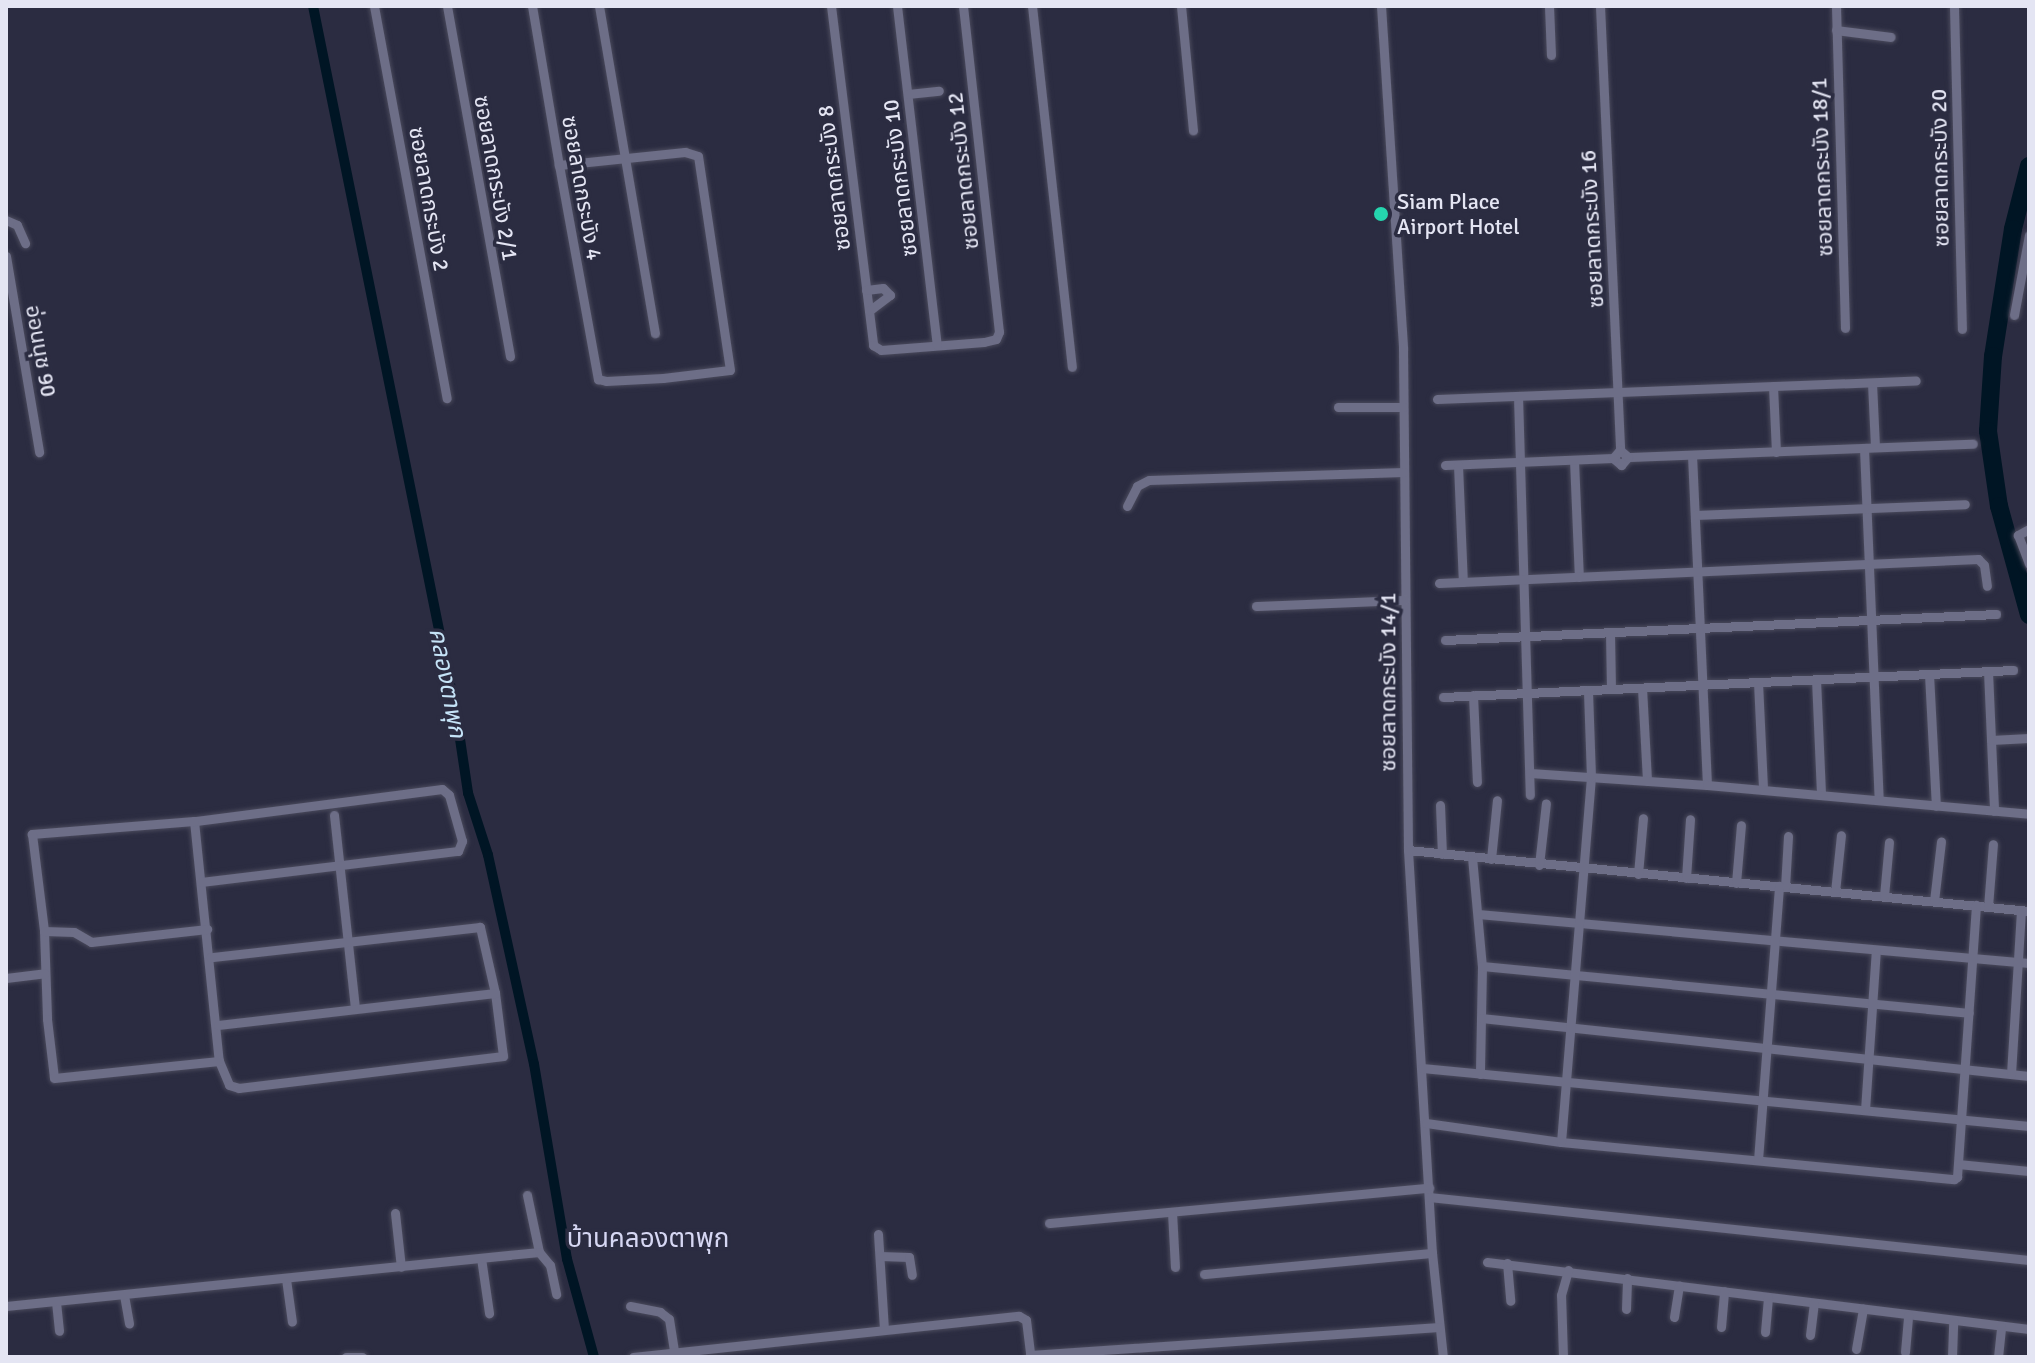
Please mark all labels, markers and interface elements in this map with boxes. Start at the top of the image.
street label: ซอยลาดกระบัง 18/1 [1806,77,1838,257]
street label: ซอยลาดกระบัง 20 [1925,89,1955,247]
street label: ซอยลาดกระบัง 12 [942,91,984,251]
street label: ซอยลาดกระบัง 2/1 [468,93,524,263]
street label: ซอยลาดกระบัง 10 [877,98,923,258]
street label: ซอยลาดกระบัง 8 [812,104,856,252]
street label: ซอยลาดกระบัง 4 [556,114,608,262]
street label: ซอยลาดกระบัง 2 [403,125,455,273]
street label: ซอยลาดกระบัง 16 [1575,149,1609,309]
place label: Siam Place Airport Hotel [1397,188,1520,240]
marker: Siam Place Airport Hotel [1372,205,1390,223]
street label: อ่อนนุช 90 [20,303,62,399]
street label: ซอยลาดกระบัง 14/1 [1375,592,1401,772]
water label: คลองตาพุก [422,626,472,740]
district label: บ้านคลองตาพุก [567,1224,729,1256]

